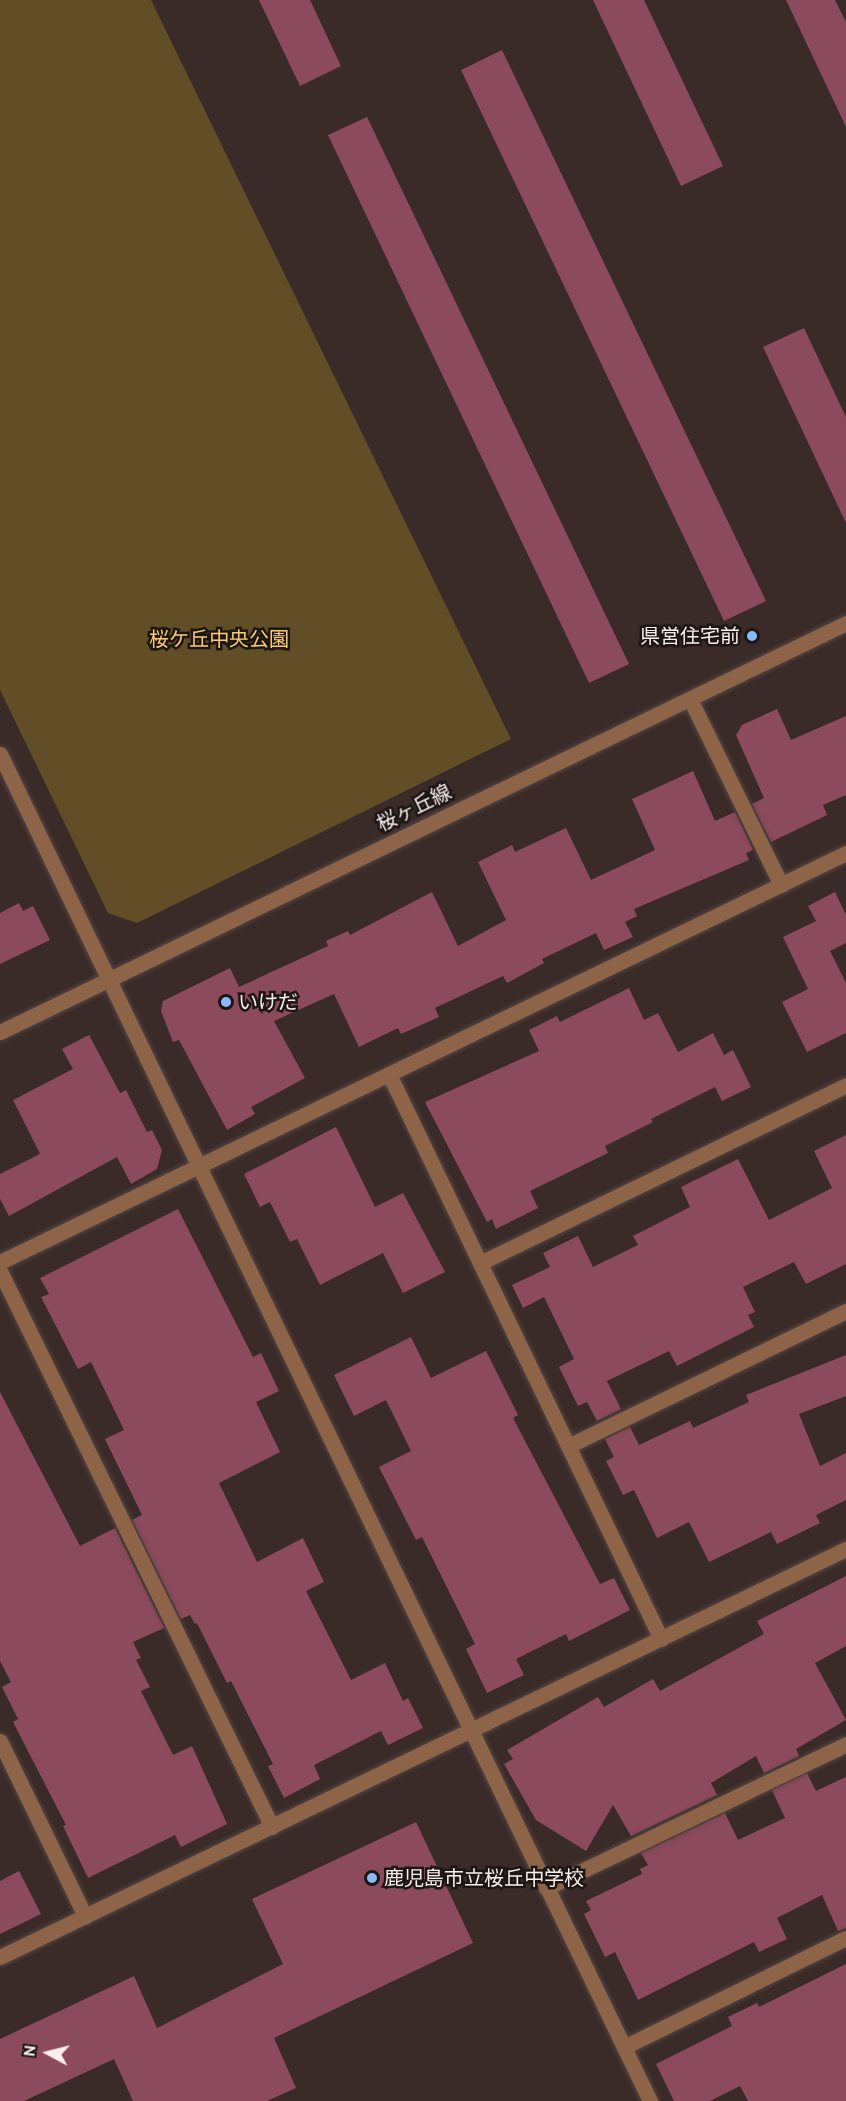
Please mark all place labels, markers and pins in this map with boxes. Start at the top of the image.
place label: 県営住宅前 [640,624,740,648]
marker: 県営住宅前 [745,629,759,643]
place label: いけだ [238,990,298,1014]
marker: いけだ [219,995,233,1009]
place label: 鹿児島市立桜丘中学校 [384,1866,584,1890]
marker: 鹿児島市立桜丘中学校 [365,1871,379,1885]

